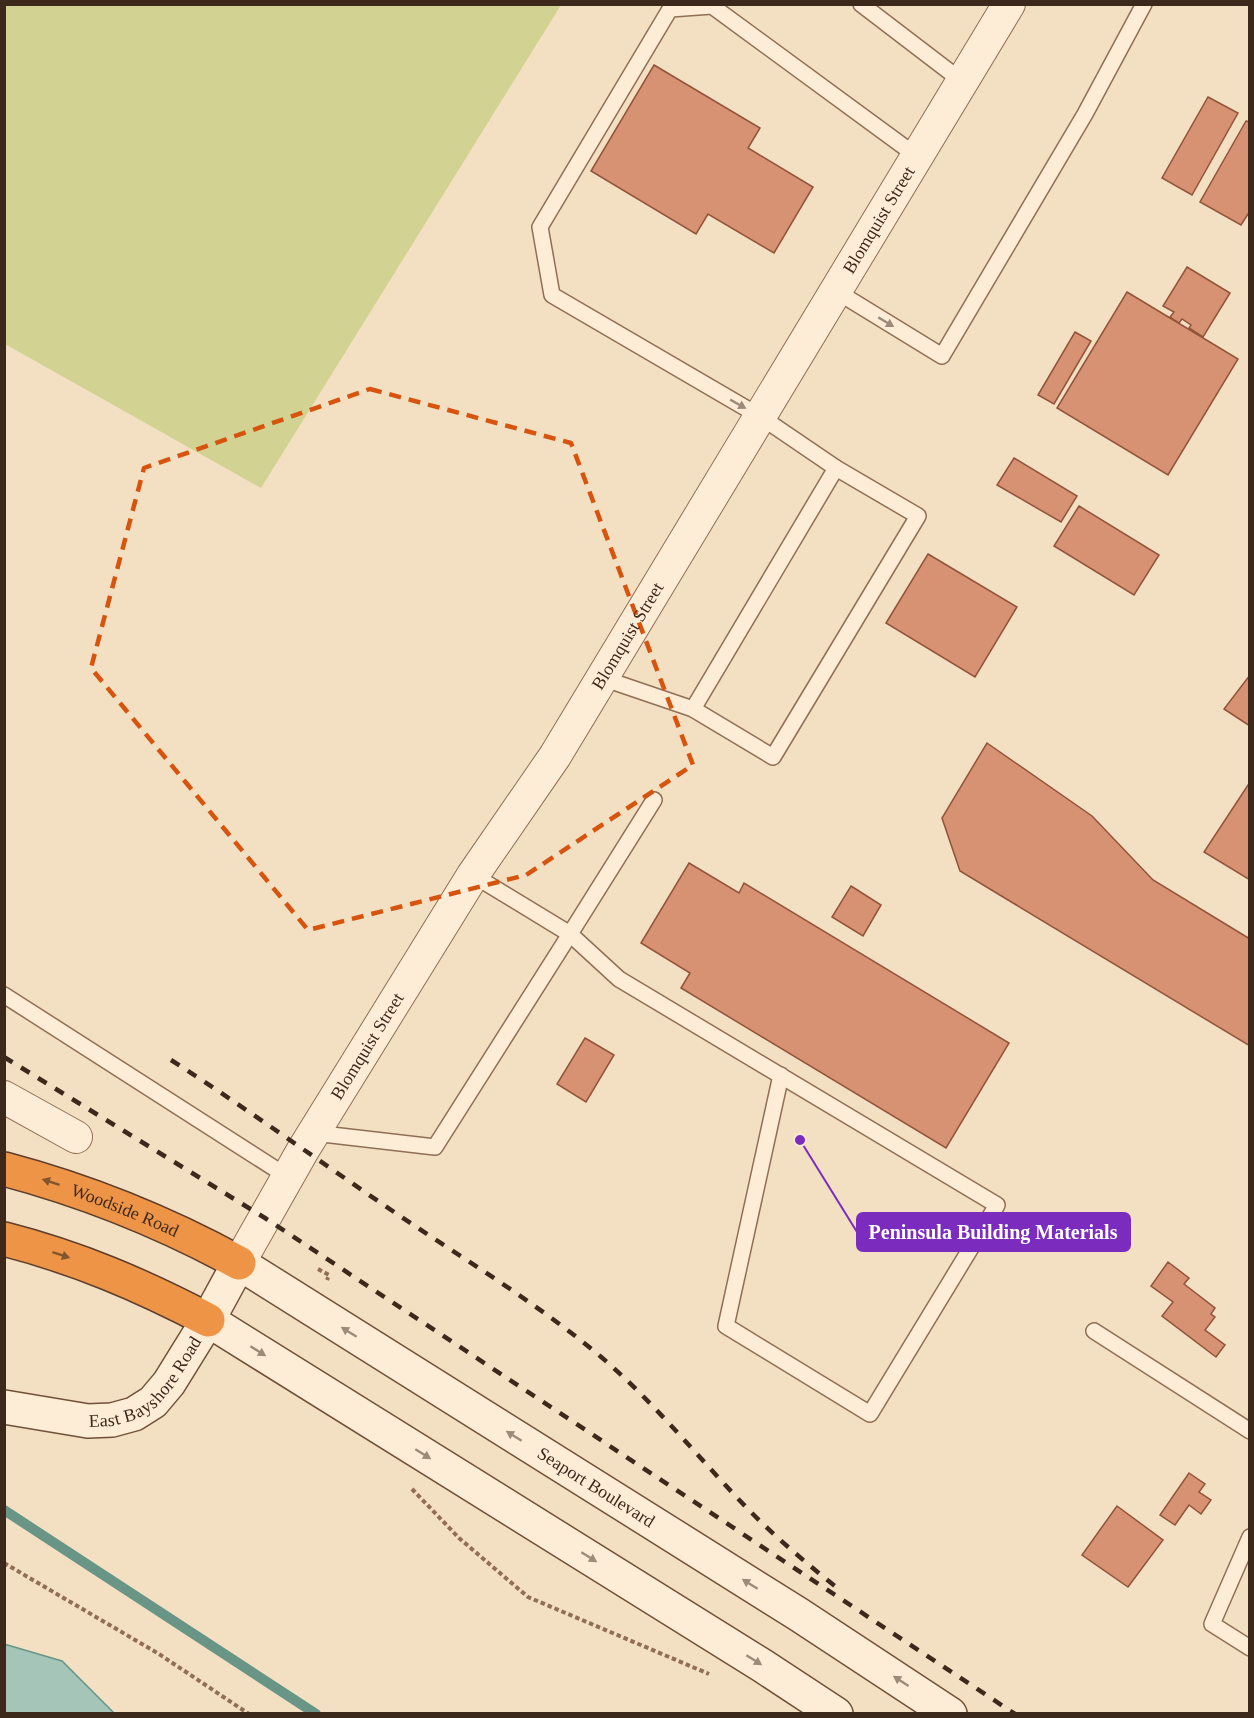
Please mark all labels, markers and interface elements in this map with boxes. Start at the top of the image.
street label: Blomquist Street [839,163,919,277]
one-way arrow [878,316,894,327]
one-way arrow [730,399,747,409]
street label: Blomquist Street [588,579,668,693]
street label: Blomquist Street [327,989,408,1103]
one-way arrow [42,1177,60,1186]
street label: Woodside Road [69,1180,182,1241]
callout: Peninsula Building Materials [857,1213,1130,1251]
text: Peninsula Building Materials [869,1221,1118,1244]
one-way arrow [52,1251,70,1261]
one-way arrow [341,1327,357,1338]
street label: East Bayshore Road [88,1333,205,1431]
one-way arrow [250,1346,266,1357]
one-way arrow [506,1430,522,1441]
street label: Seaport Boulevard [534,1443,658,1532]
one-way arrow [415,1449,431,1460]
one-way arrow [581,1552,597,1563]
one-way arrow [742,1579,758,1590]
one-way arrow [746,1655,763,1666]
one-way arrow [893,1676,909,1687]

